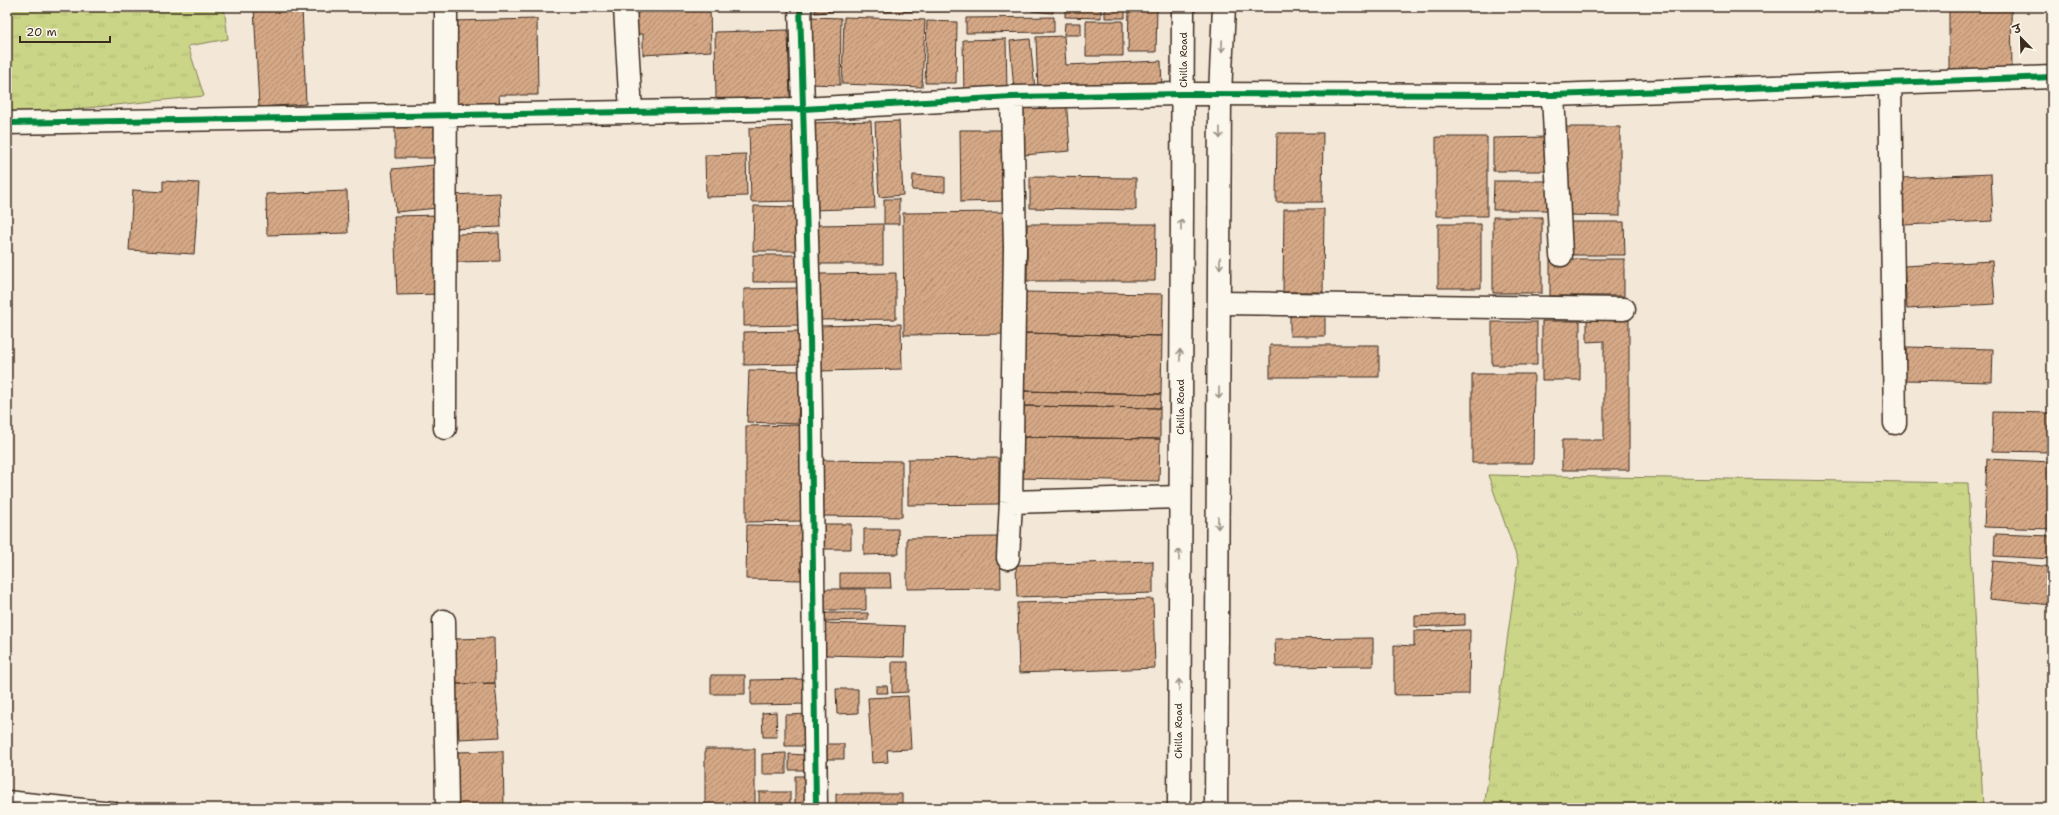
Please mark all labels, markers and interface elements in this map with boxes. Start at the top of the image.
scale bar [20,18,110,44]
north arrow [2001,18,2041,58]
text: उ [2010,20,2025,38]
text: 20 m [26,24,57,40]
street label: Chilla Road [1177,32,1190,88]
one-way arrow [1218,39,1226,52]
one-way arrow [1216,126,1224,139]
one-way arrow [1177,219,1185,232]
one-way arrow [1216,256,1224,269]
one-way arrow [1176,349,1184,362]
street label: Chilla Road [1174,379,1187,435]
one-way arrow [1215,386,1223,399]
one-way arrow [1214,516,1222,529]
one-way arrow [1175,549,1183,562]
one-way arrow [1175,679,1183,692]
street label: Chilla Road [1172,703,1185,759]

